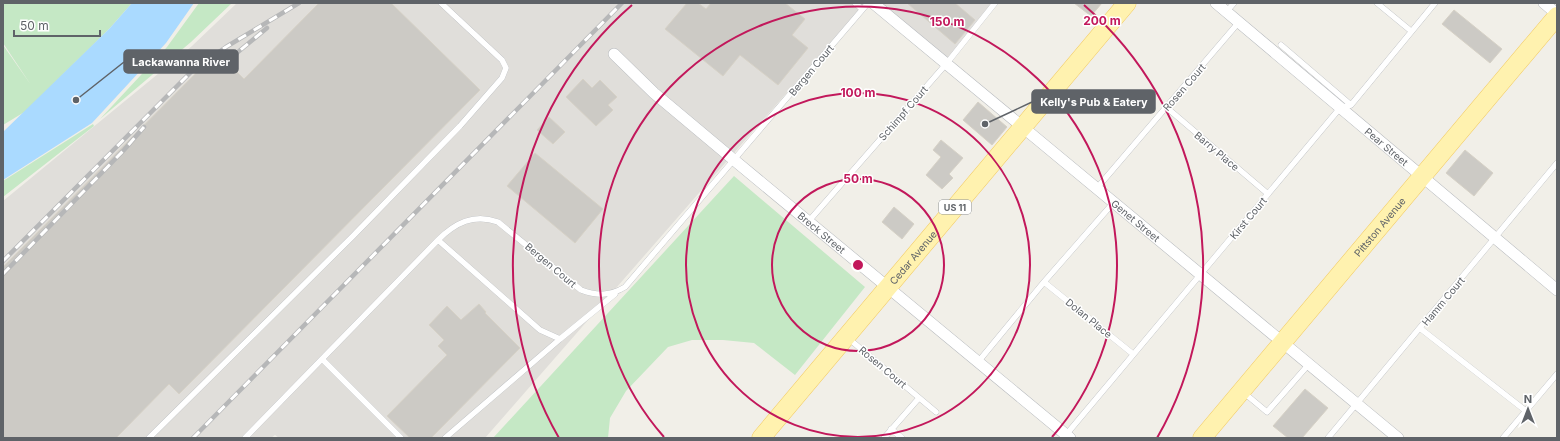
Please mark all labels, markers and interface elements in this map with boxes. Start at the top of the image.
scale bar [14,12,100,38]
text: 200 m [1083,13,1121,28]
text: 150 m [930,14,964,29]
text: 50 m [20,18,49,33]
street label: Bergen Court [786,41,836,98]
callout: Lackawanna River [124,50,238,73]
text: Lackawanna River [132,55,230,69]
street label: Rosen Court [1160,60,1208,113]
street label: Schimpf Court [876,83,930,143]
text: 100 m [840,85,876,100]
callout: Kelly's Pub & Eatery [1032,90,1155,113]
text: Kelly's Pub & Eatery [1040,95,1148,109]
street label: Pear Street [1363,125,1411,169]
street label: Barry Place [1192,129,1242,173]
text: 50 m [843,171,873,186]
street label: Kirst Court [1227,194,1269,241]
street label: Pittston Avenue [1351,195,1408,259]
street label: Genet Street [1109,197,1163,245]
road number: US 11 [939,200,971,214]
street label: Breck Street [795,209,849,256]
street label: Cedar Avenue [887,228,939,287]
street label: Bergen Court [523,240,580,290]
centre of rings [851,258,865,272]
street label: Hamm Court [1419,274,1467,328]
street label: Dolan Place [1063,296,1115,340]
street label: Rosen Court [857,344,910,391]
north arrow [1508,389,1548,429]
text: N [1524,392,1532,406]

